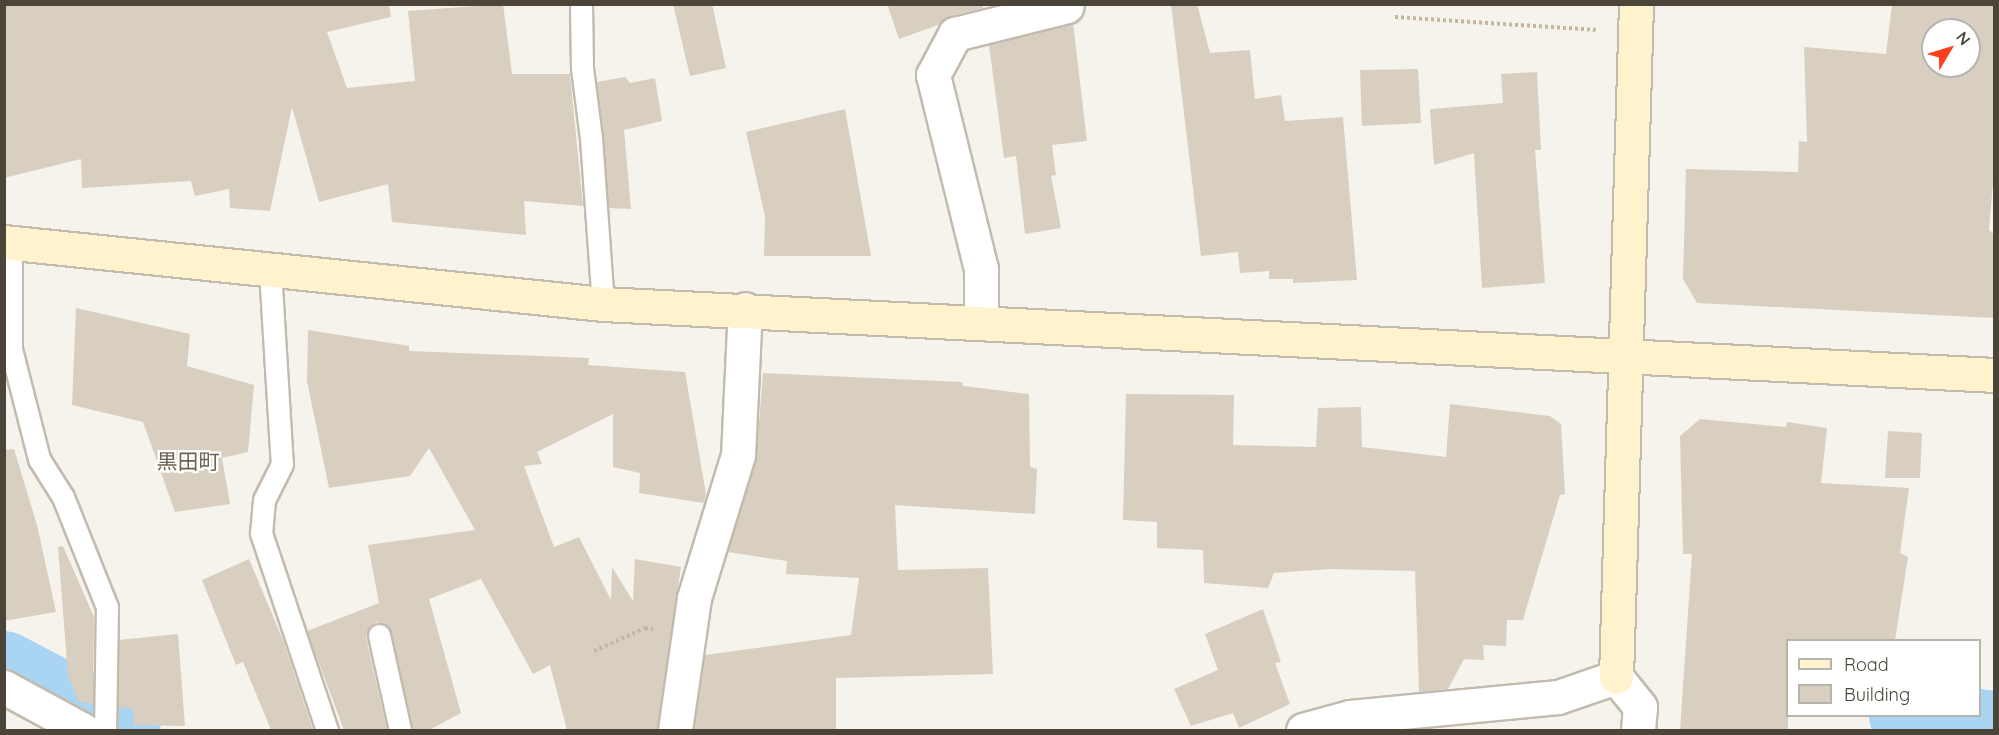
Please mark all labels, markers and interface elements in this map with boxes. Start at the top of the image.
north arrow [1921,18,1981,78]
text: N [1952,27,1975,49]
district label: 黒田町 [157,448,219,474]
legend [1786,639,1981,717]
text: Road [1844,653,1889,676]
text: Building [1844,683,1910,706]

